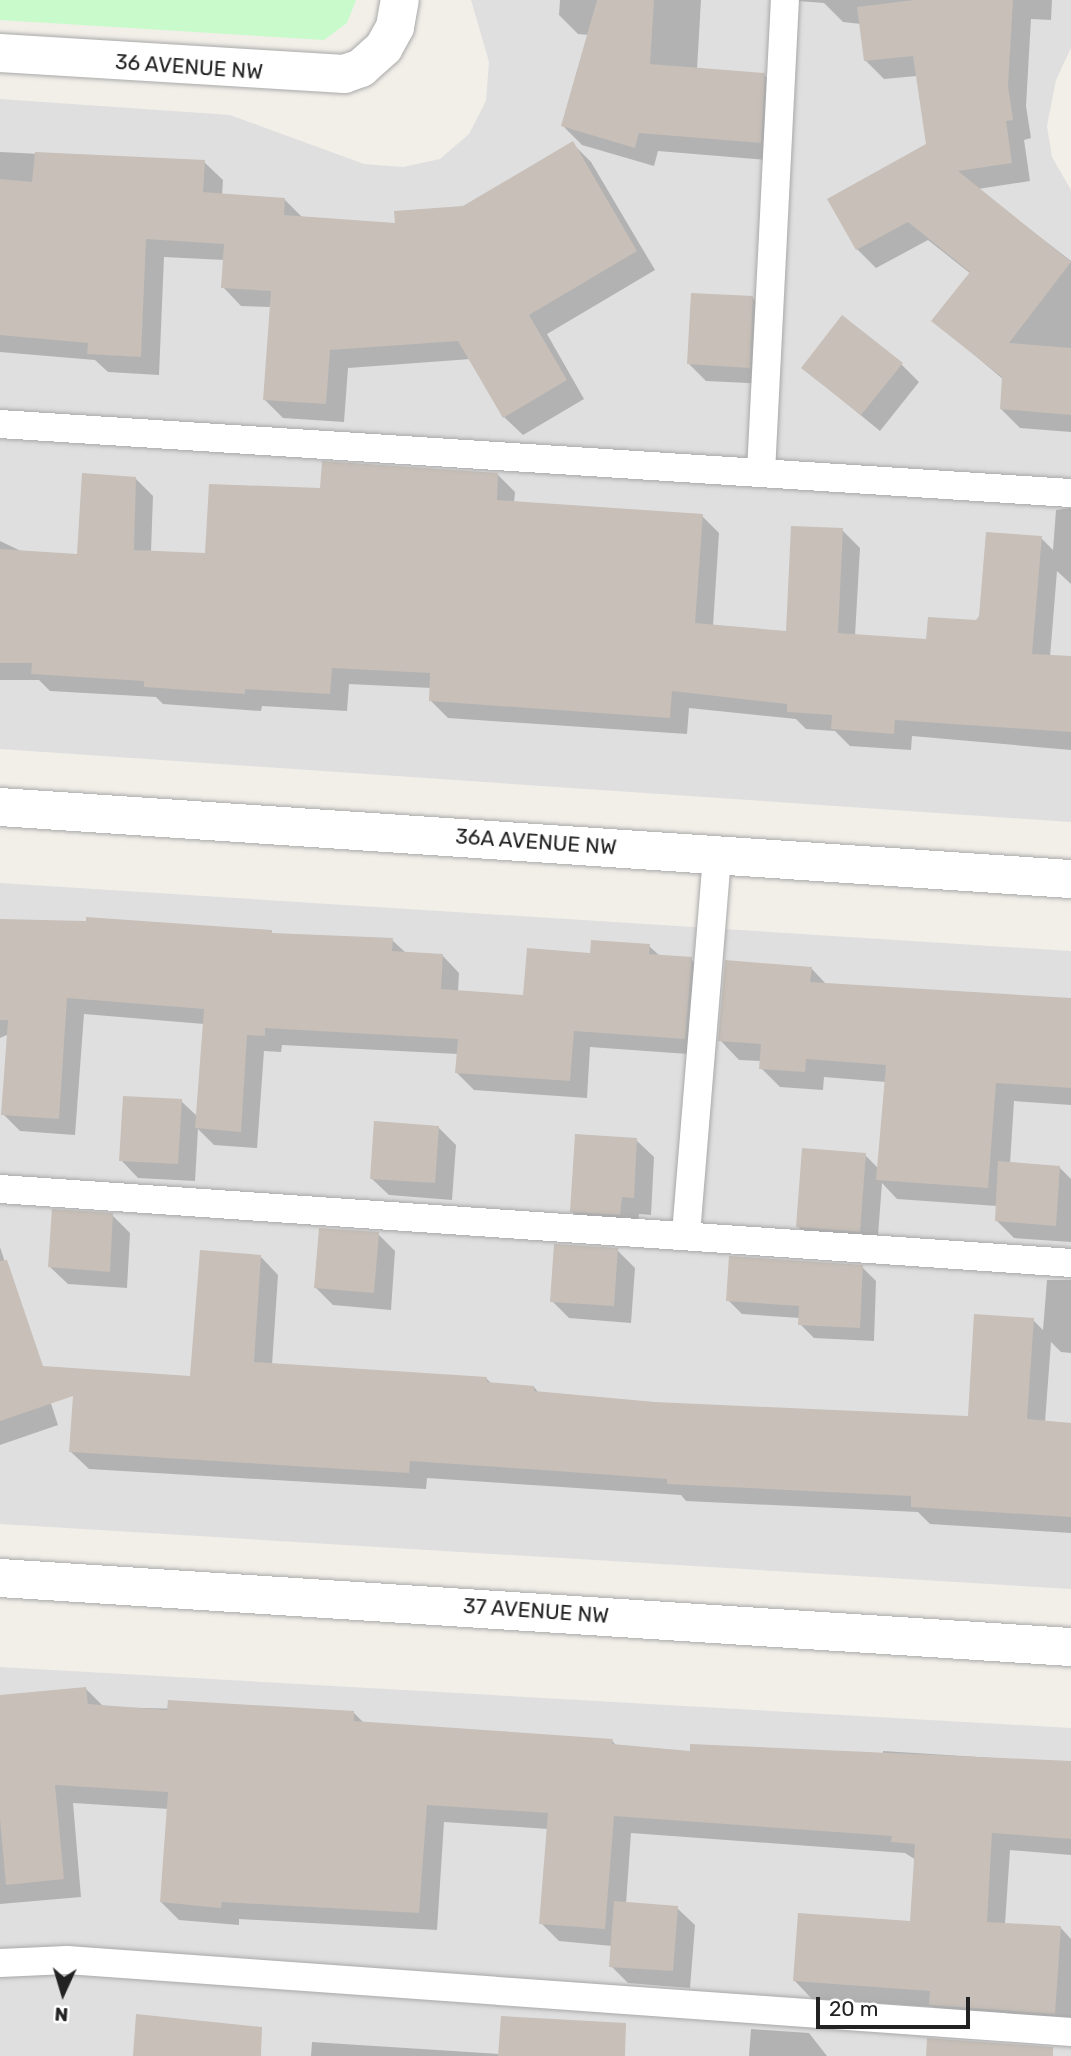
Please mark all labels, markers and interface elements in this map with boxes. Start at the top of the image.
street label: 36 AVENUE NW [114,49,264,85]
street label: 36A AVENUE NW [454,824,618,860]
street label: 37 AVENUE NW [462,1593,610,1629]
north arrow [28,1958,98,2028]
scale bar [819,1982,973,2026]
text: 20 m [829,1996,878,2021]
text: N [54,2002,69,2026]

